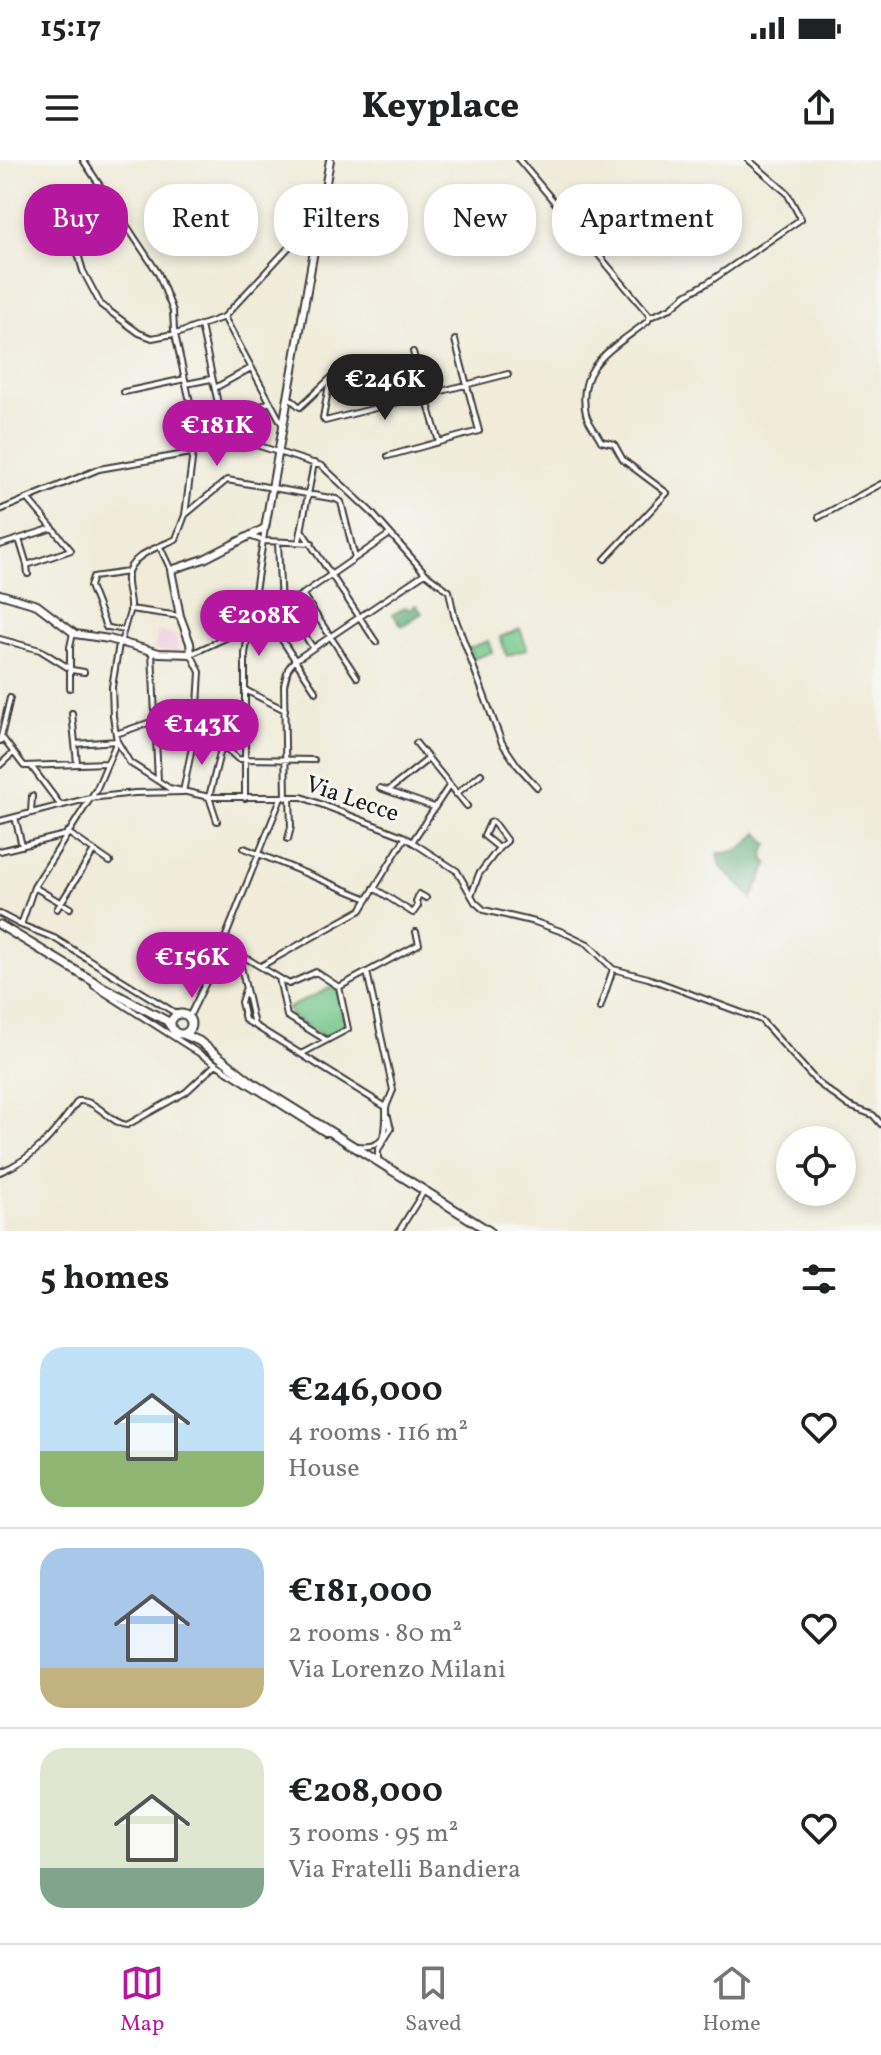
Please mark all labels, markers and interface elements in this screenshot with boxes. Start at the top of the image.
text: 15:17 [40,7,101,49]
text: Keyplace [362,83,519,133]
icon: menu [40,86,84,130]
icon: share [797,86,841,130]
chip: Buy [24,184,128,256]
chip: Rent [144,184,258,256]
chip: Filters [274,184,408,256]
chip: New [424,184,536,256]
chip: Apartment [552,184,742,256]
pin: €246K [329,354,441,422]
text: €246K [344,362,426,398]
pin: €181K [161,400,273,468]
text: €181K [180,408,254,444]
pin: €208K [203,590,315,658]
text: €208K [218,598,300,634]
pin: €143K [146,699,258,767]
text: €143K [164,707,240,743]
street label: Via Lecce [301,768,403,832]
pin: €156K [136,932,248,1000]
text: €156K [154,940,230,976]
map controls [776,1126,856,1206]
button: locate [776,1126,856,1206]
text: 5 homes [40,1256,170,1303]
icon: filters [797,1257,841,1301]
text: €246,000 [288,1368,443,1415]
icon: home [104,1379,200,1475]
icon: heart [797,1405,841,1449]
text: 4 rooms · 116 m² [288,1415,468,1451]
text: House [288,1451,360,1487]
text: €181,000 [288,1569,432,1616]
icon: home [104,1580,200,1676]
icon: heart [797,1606,841,1650]
text: 2 rooms · 80 m² [288,1616,462,1652]
text: Via Lorenzo Milani [288,1652,506,1688]
text: €208,000 [288,1769,443,1816]
icon: home [104,1780,200,1876]
icon: heart [797,1806,841,1850]
text: 3 rooms · 95 m² [288,1816,458,1852]
text: Via Fratelli Bandiera [288,1852,521,1888]
tab: Map [120,1961,164,2040]
tab: Saved [405,1961,462,2040]
tab: Home [702,1961,761,2040]

